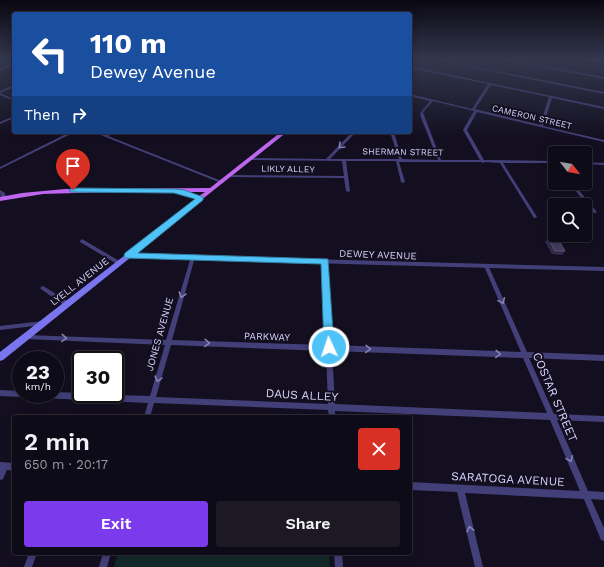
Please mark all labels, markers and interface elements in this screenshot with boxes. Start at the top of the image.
text: 110 m [90,27,167,60]
icon: left [24,28,76,80]
text: Dewey Avenue [90,61,216,82]
street label: CAMERON STREET [491,103,573,131]
icon: right [68,104,90,126]
text: Then [24,106,60,124]
one-way arrow [338,141,345,149]
street label: SHERMAN STREET [362,146,444,158]
north arrow [548,146,592,190]
map controls [548,146,592,242]
pin [56,149,90,190]
icon: arrive [62,155,84,177]
street label: LIKLY ALLEY [261,164,316,174]
button: search [548,198,592,242]
street label: DEWEY AVENUE [339,248,417,261]
street label: LYELL AVENUE [48,255,111,308]
one-way arrow [178,291,187,298]
street label: JONES AVENUE [144,296,175,372]
one-way arrow [497,297,505,305]
position arrow [308,326,350,368]
street label: PARKWAY [244,330,291,343]
one-way arrow [61,334,67,343]
one-way arrow [205,339,211,347]
one-way arrow [365,345,371,353]
one-way arrow [495,350,501,358]
street label: COSTAR STREET [530,350,580,444]
speed limit sign: 30 [72,351,124,403]
text: 23 [26,360,50,384]
one-way arrow [154,376,163,383]
text: km/h [25,381,51,392]
street label: DAUS ALLEY [265,386,339,404]
text: 2 min [24,428,90,456]
button: close [358,428,400,470]
one-way arrow [565,455,573,463]
text: 650 m · 20:17 [24,457,108,472]
street label: SARATOGA AVENUE [451,469,565,489]
button: Exit [24,501,208,547]
button: Share [216,501,400,547]
one-way arrow [466,526,474,532]

